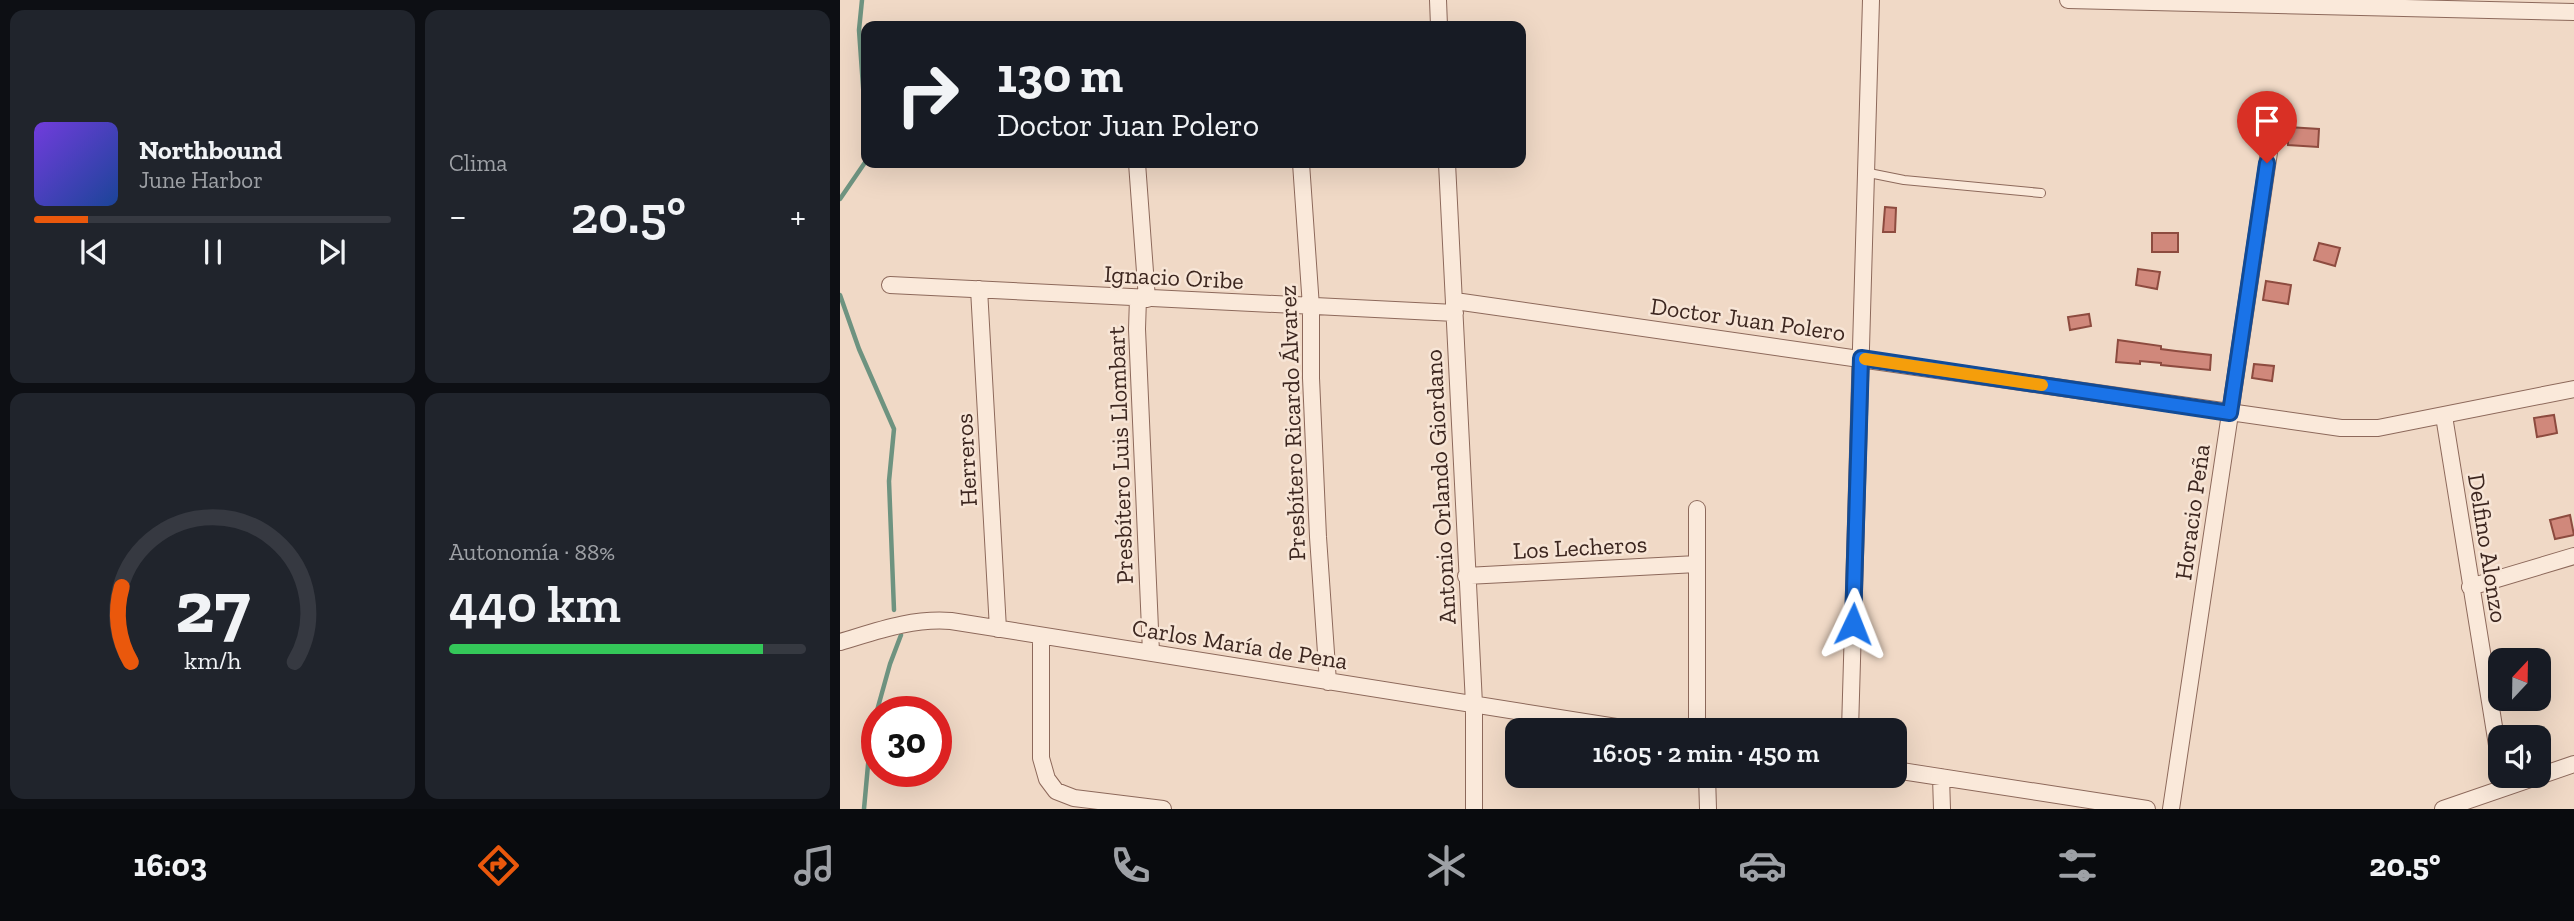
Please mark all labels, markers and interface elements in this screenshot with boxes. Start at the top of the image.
text: 130 m [997,46,1123,105]
icon: right [882,49,973,140]
pin [2237,91,2297,163]
icon: arrive [2248,102,2286,140]
text: Doctor Juan Polero [997,106,1259,144]
text: Northbound [139,134,282,166]
text: Clima [449,149,507,177]
text: June Harbor [139,166,263,194]
text: 20.5° [571,184,686,246]
text: − [449,193,467,239]
text: + [790,193,806,239]
icon: previous [75,233,113,271]
icon: pause [194,233,232,271]
icon: next [313,233,351,271]
street label: Ignacio Oribe [1104,259,1244,295]
street label: Presbítero Ricardo Álvarez [1273,285,1311,561]
street label: Doctor Juan Polero [1649,291,1847,347]
street label: Presbítero Luis Llombart [1101,325,1139,584]
street label: Antonio Orlando Giordano [1418,349,1462,625]
street label: Herreros [949,413,983,507]
street label: Horacio Peña [2168,442,2216,582]
street label: Delfino Alonzo [2462,471,2514,625]
street label: Los Lecheros [1512,529,1648,565]
text: Autonomía · 88% [449,538,615,566]
text: 27 [175,563,250,651]
text: 440 km [449,573,621,635]
position arrow [1816,587,1890,661]
street label: Carlos María de Pena [1130,613,1350,675]
text: km/h [184,645,241,675]
north arrow [2488,648,2552,710]
map controls [2488,648,2551,788]
speed limit sign: 30 [861,696,952,787]
button: sound [2488,725,2551,788]
text: 16:05 · 2 min · 450 m [1593,737,1819,769]
icon: directions [474,841,523,890]
icon: music [790,841,839,890]
icon: phone [1106,841,1155,890]
icon: climate [1422,841,1471,890]
icon: car [1738,841,1787,890]
icon: filters [2053,841,2102,890]
text: 16:03 [133,846,207,884]
text: 20.5° [2369,846,2441,884]

